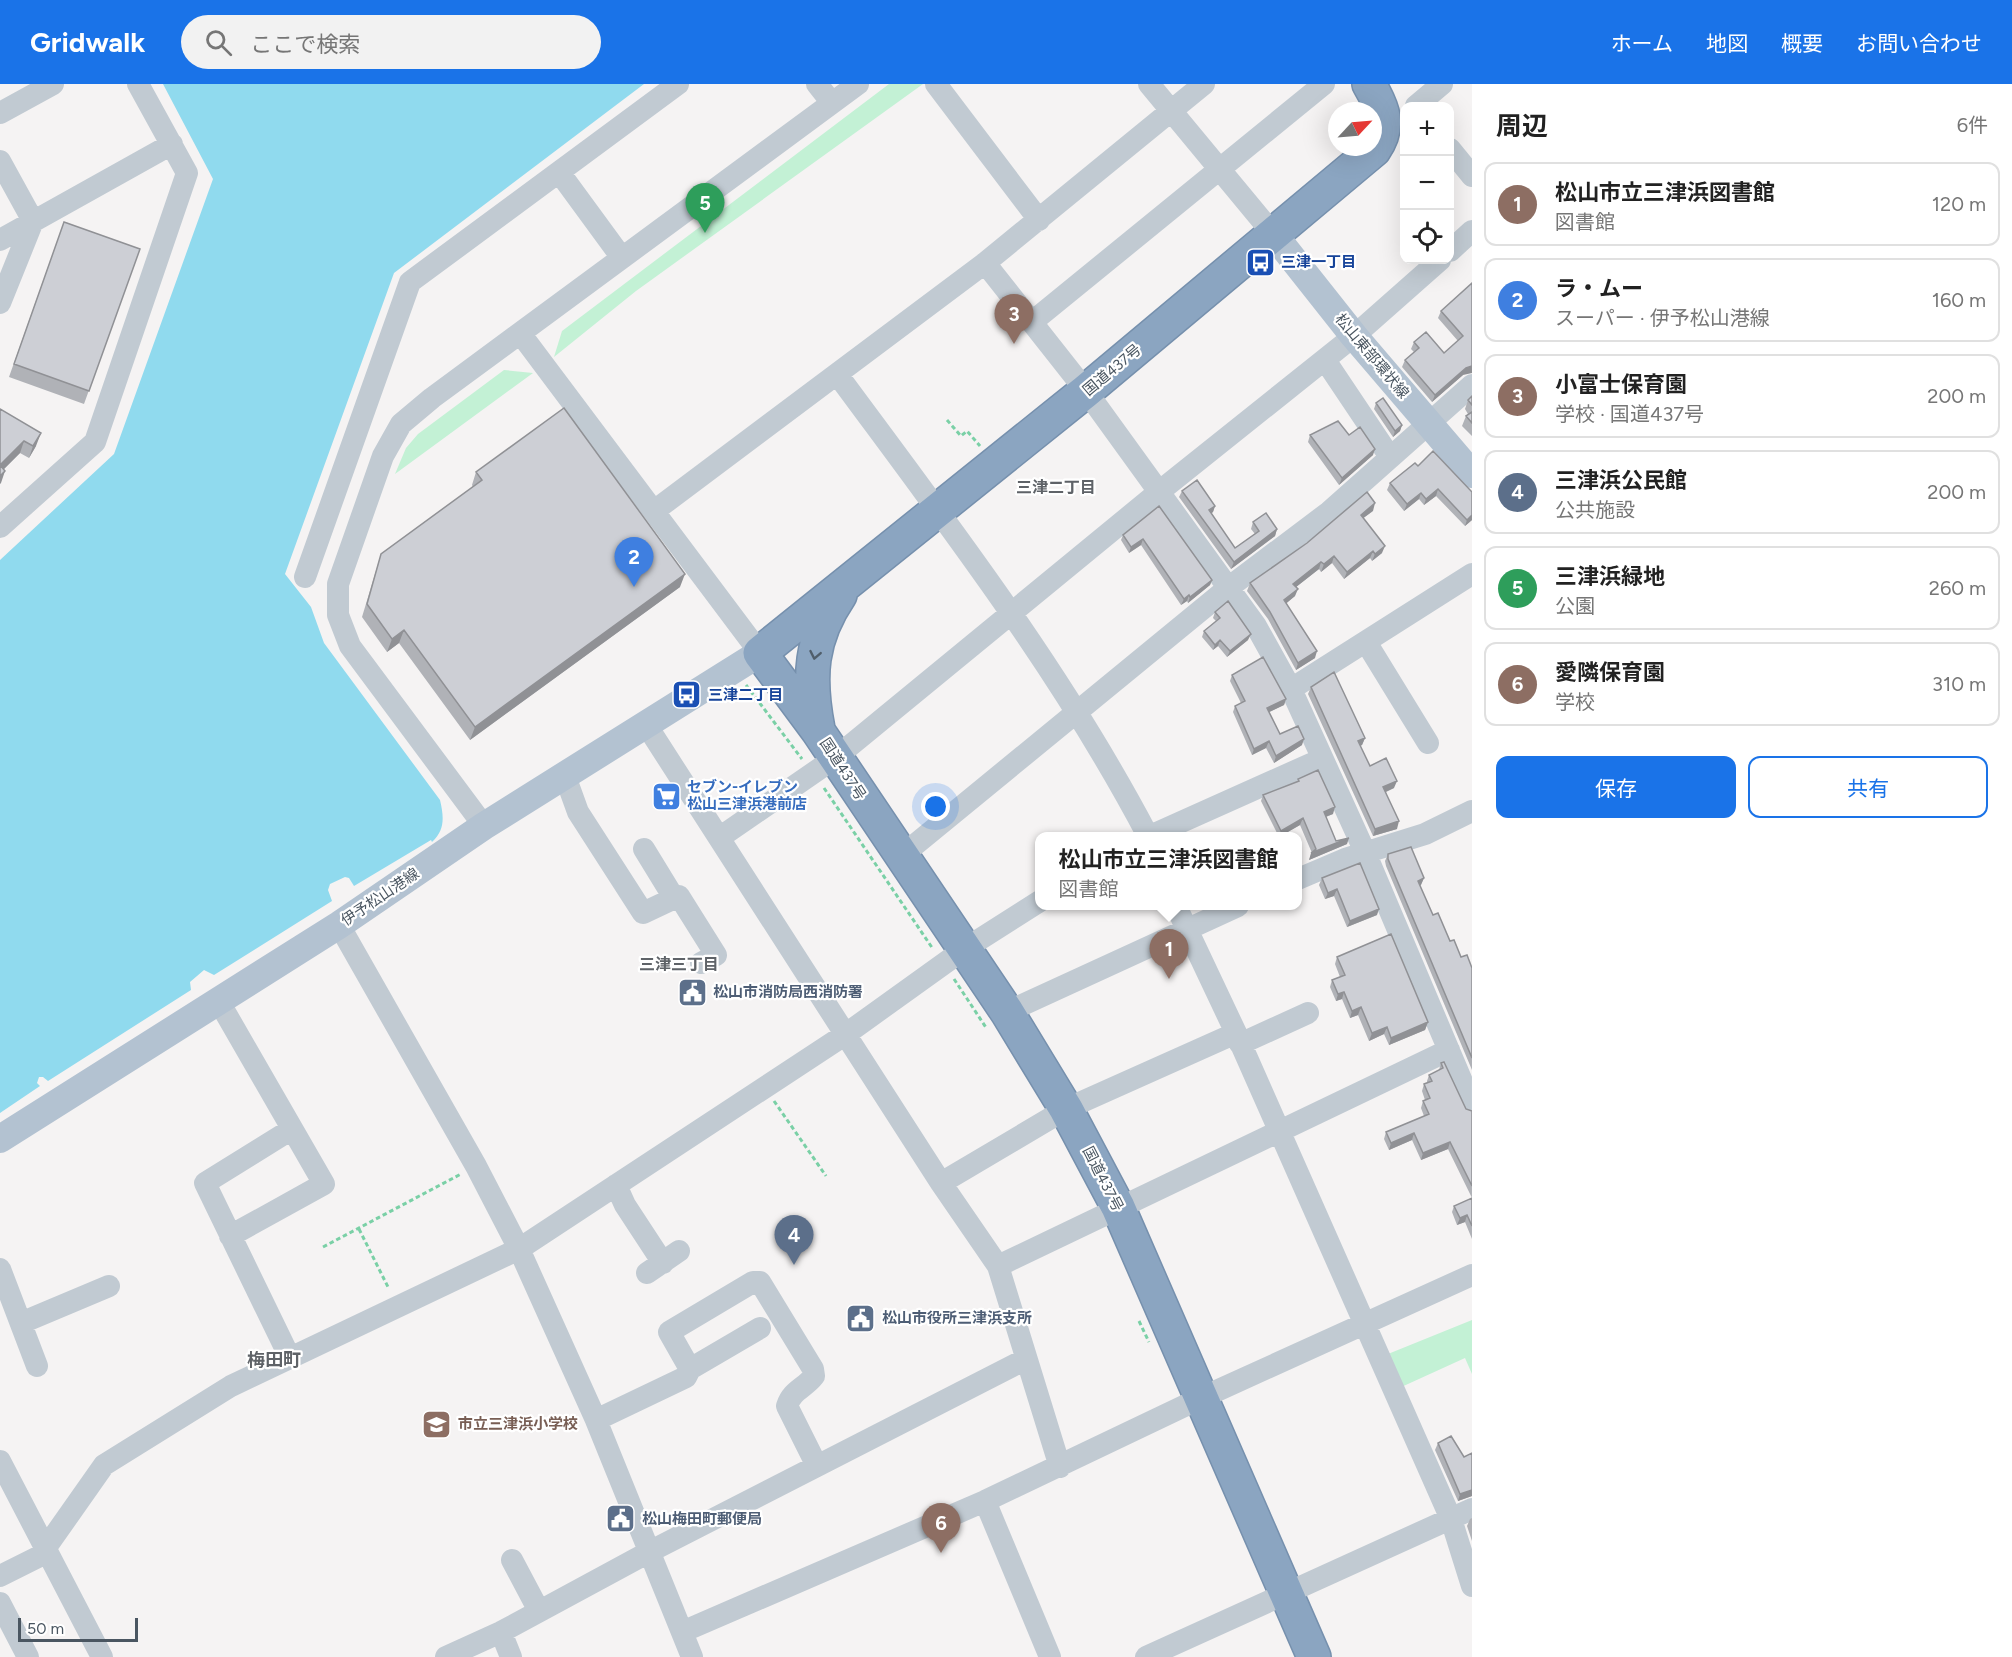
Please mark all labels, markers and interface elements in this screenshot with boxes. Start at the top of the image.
search box [181,15,601,69]
text: Gridwalk [30,25,145,59]
icon: search [202,26,235,59]
text: ここで検索 [250,31,360,58]
text: ホーム [1611,31,1673,56]
text: 地図 [1706,31,1748,56]
text: 概要 [1781,31,1823,56]
text: お問い合わせ [1856,31,1982,56]
north arrow [1328,102,1382,156]
map controls [1400,102,1454,264]
button: + [1400,102,1454,156]
text: 周辺 [1496,110,1548,142]
text: 6件 [1957,113,1988,137]
button: − [1400,156,1454,210]
text: 松山市立三津浜図書館 [1555,179,1775,206]
pin: 5 [686,184,724,233]
text: 1 [1513,192,1522,216]
text: 120 m [1932,192,1986,216]
button: locate [1400,210,1454,264]
text: 図書館 [1555,210,1615,234]
bus stop icon: 三津一丁目 [1244,246,1276,278]
place label: 三津一丁目 [1281,253,1356,271]
text: ラ・ムー [1555,275,1643,302]
text: 2 [1512,288,1523,312]
text: 160 m [1932,288,1986,312]
pin: 3 [994,294,1034,344]
text: スーパー · 伊予松山港線 [1555,306,1770,330]
street label: 松山東部環状線 [1331,310,1413,402]
street label: 国道437号 [1079,340,1145,400]
text: 小富士保育園 [1555,371,1687,398]
text: 3 [1512,384,1523,408]
text: 200 m [1927,384,1986,408]
text: 学校 · 国道437号 [1555,402,1704,426]
text: 三津浜公民館 [1555,467,1687,494]
district label: 三津二丁目 [1016,478,1096,497]
text: 4 [1511,480,1524,504]
text: 200 m [1927,480,1986,504]
text: 公共施設 [1555,498,1635,522]
pin: 2 [614,538,654,587]
text: 三津浜緑地 [1555,563,1665,590]
text: 5 [1512,576,1523,600]
text: 260 m [1929,576,1986,600]
text: 公園 [1555,594,1595,618]
one-way arrow [809,650,822,660]
text: 愛隣保育園 [1555,659,1665,686]
text: 6 [1512,672,1523,696]
text: 310 m [1932,672,1986,696]
bus stop icon: 三津二丁目 [671,679,703,711]
place label: 三津二丁目 [708,686,783,704]
text: 学校 [1555,690,1595,714]
street label: 国道437号 [816,735,870,803]
button: 保存 [1496,756,1736,818]
button: 共有 [1748,756,1988,818]
place label: セブン-イレブン 松山三津浜港前店 [687,778,807,813]
supermarket icon: セブン-イレブン 松山三津浜港前店 [650,780,682,812]
your location [921,792,950,821]
popup [1035,832,1302,910]
text: 松山市立三津浜図書館 [1058,846,1279,873]
street label: 伊予松山港線 [338,864,422,930]
text: 図書館 [1058,877,1118,901]
pin: 1 [1150,930,1188,979]
district label: 三津三丁目 [639,955,719,974]
public building icon: 松山市消防局西消防署 [676,976,708,1008]
place label: 松山市消防局西消防署 [713,983,863,1001]
street label: 国道437号 [1079,1143,1127,1215]
pin: 4 [774,1216,814,1265]
public building icon: 松山市役所三津浜支所 [845,1302,877,1334]
place label: 松山市役所三津浜支所 [882,1309,1032,1327]
district label: 梅田町 [247,1349,301,1371]
school or university icon: 市立三津浜小学校 [421,1408,453,1440]
place label: 市立三津浜小学校 [458,1415,578,1433]
public building icon: 松山梅田町郵便局 [605,1503,637,1535]
pin: 6 [922,1504,960,1553]
place label: 松山梅田町郵便局 [642,1510,762,1528]
scale bar [18,1615,138,1642]
text: 50 m [27,1619,64,1638]

